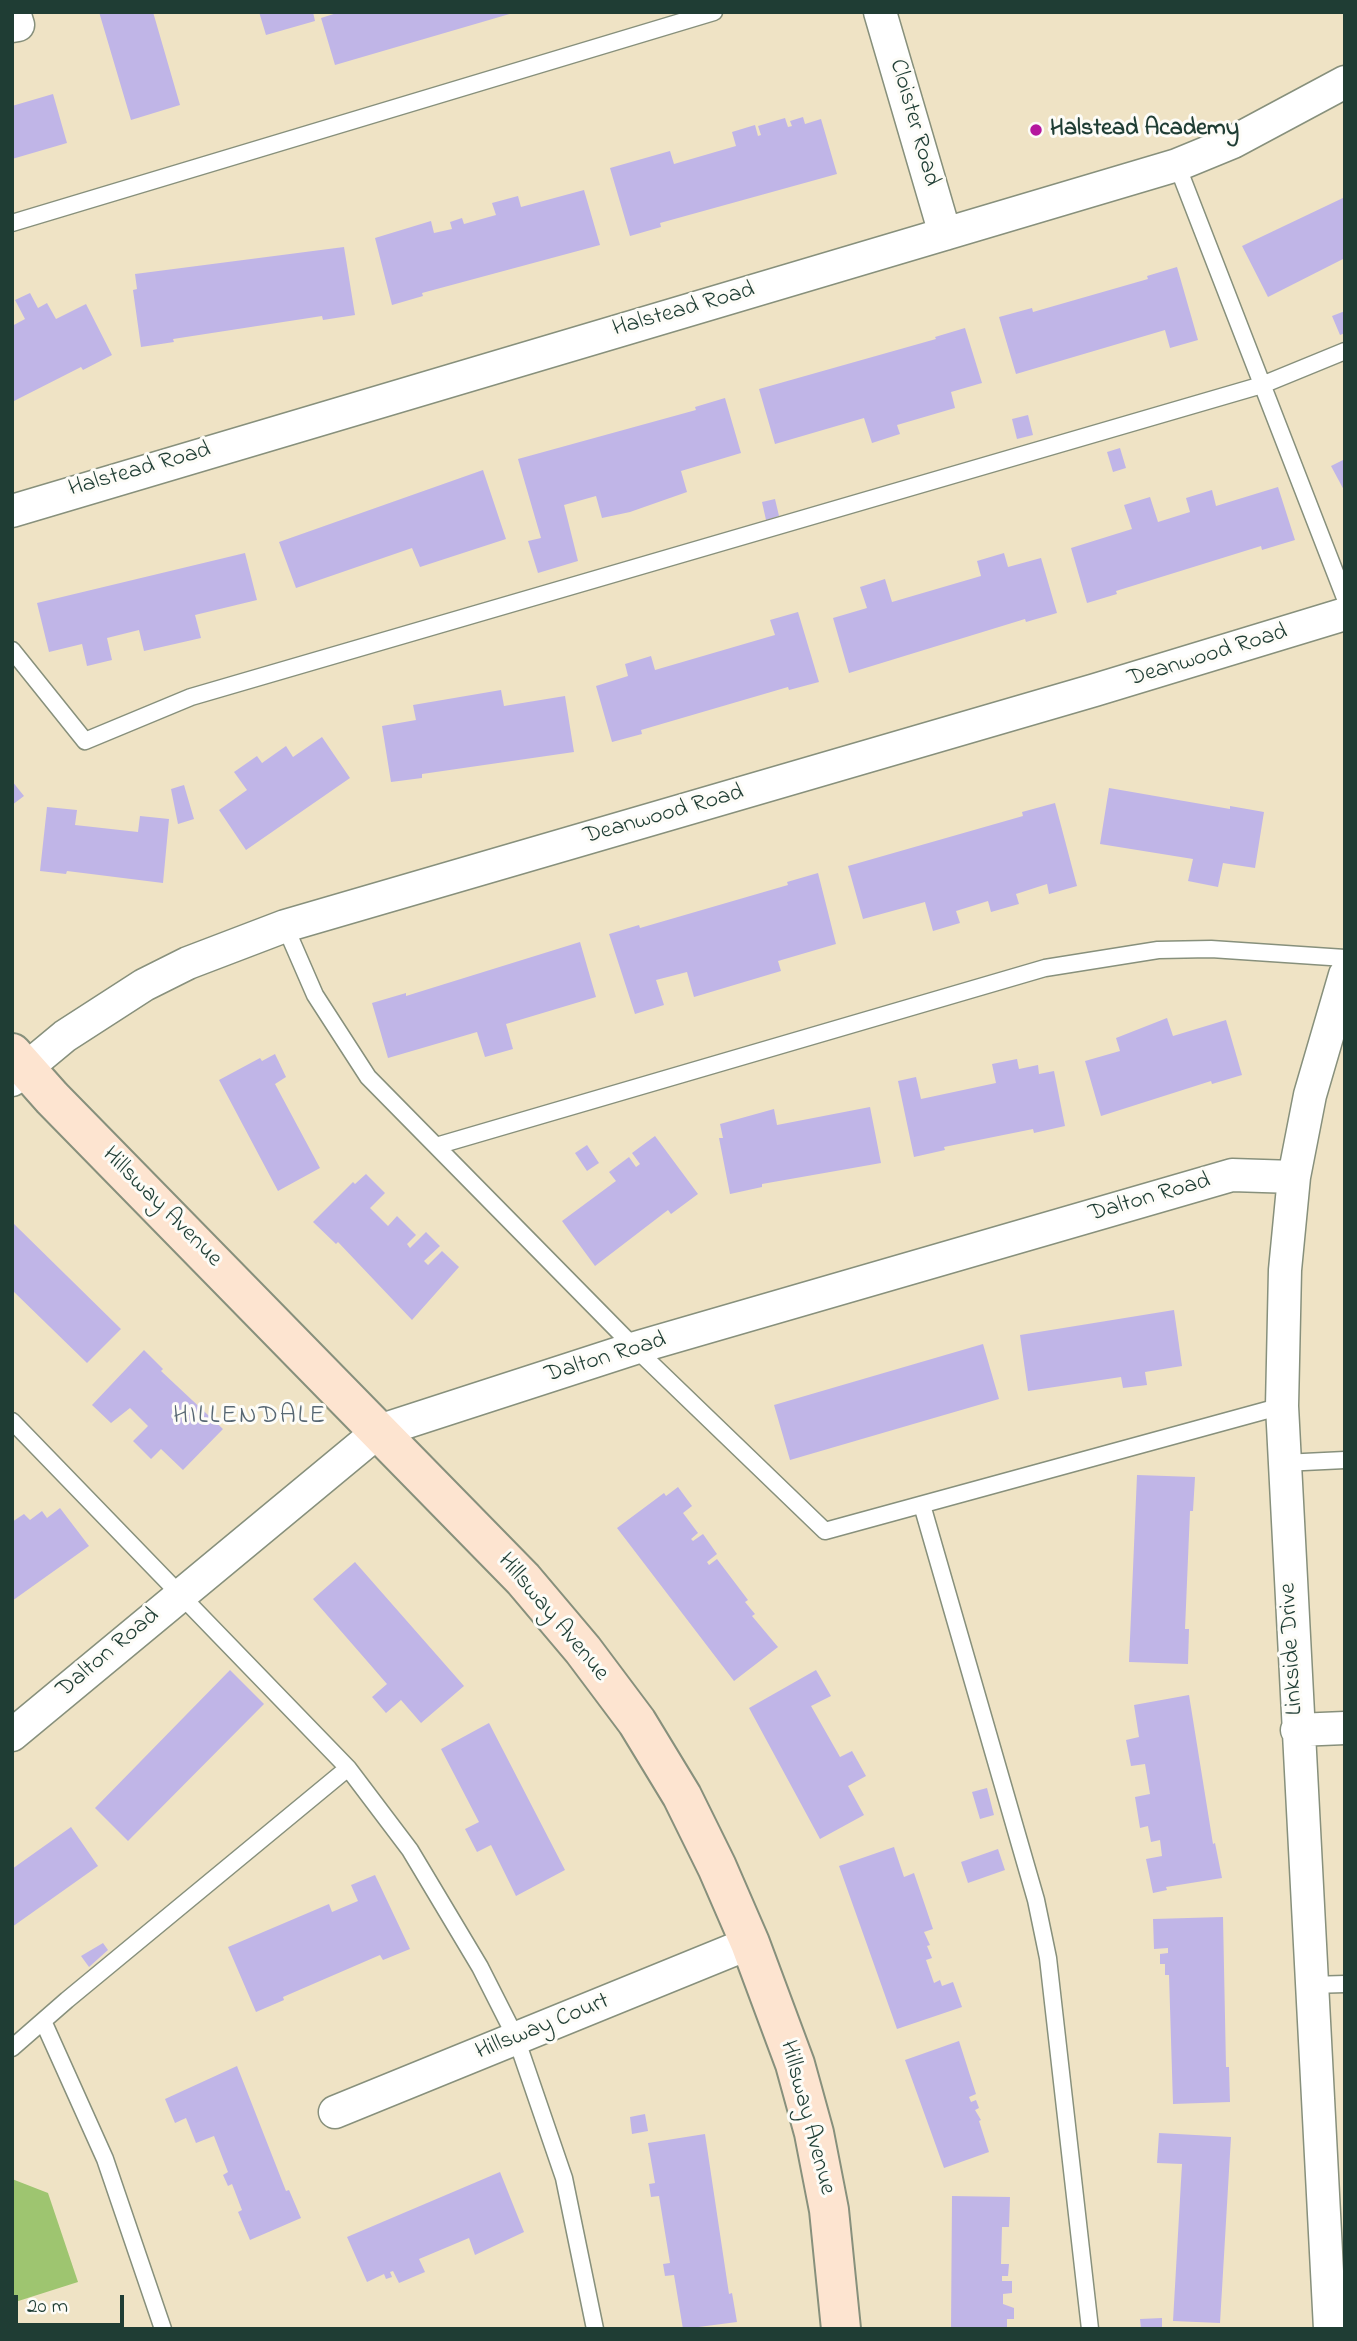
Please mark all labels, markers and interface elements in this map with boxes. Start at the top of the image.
street label: Cloister Road [881,56,945,190]
place label: Halstead Academy [1050,116,1239,144]
marker: Halstead Academy [1028,122,1044,138]
street label: Halstead Road [610,277,758,345]
street label: Halstead Road [66,437,214,505]
street label: Deanwood Road [1125,619,1291,695]
street label: Deanwood Road [581,779,747,853]
street label: Hillsway Avenue [95,1142,227,1274]
street label: Dalton Road [1086,1168,1214,1230]
street label: Dalton Road [542,1327,670,1391]
district label: HILLENDALE [174,1402,326,1434]
street label: Hillsway Avenue [490,1548,614,1688]
street label: Linkside Drive [1275,1582,1311,1716]
street label: Dalton Road [52,1603,166,1705]
street label: Hillsway Court [472,1988,614,2068]
street label: Hillsway Avenue [772,2038,840,2198]
scale bar [18,2282,128,2326]
text: 20 m [27,2292,68,2322]

